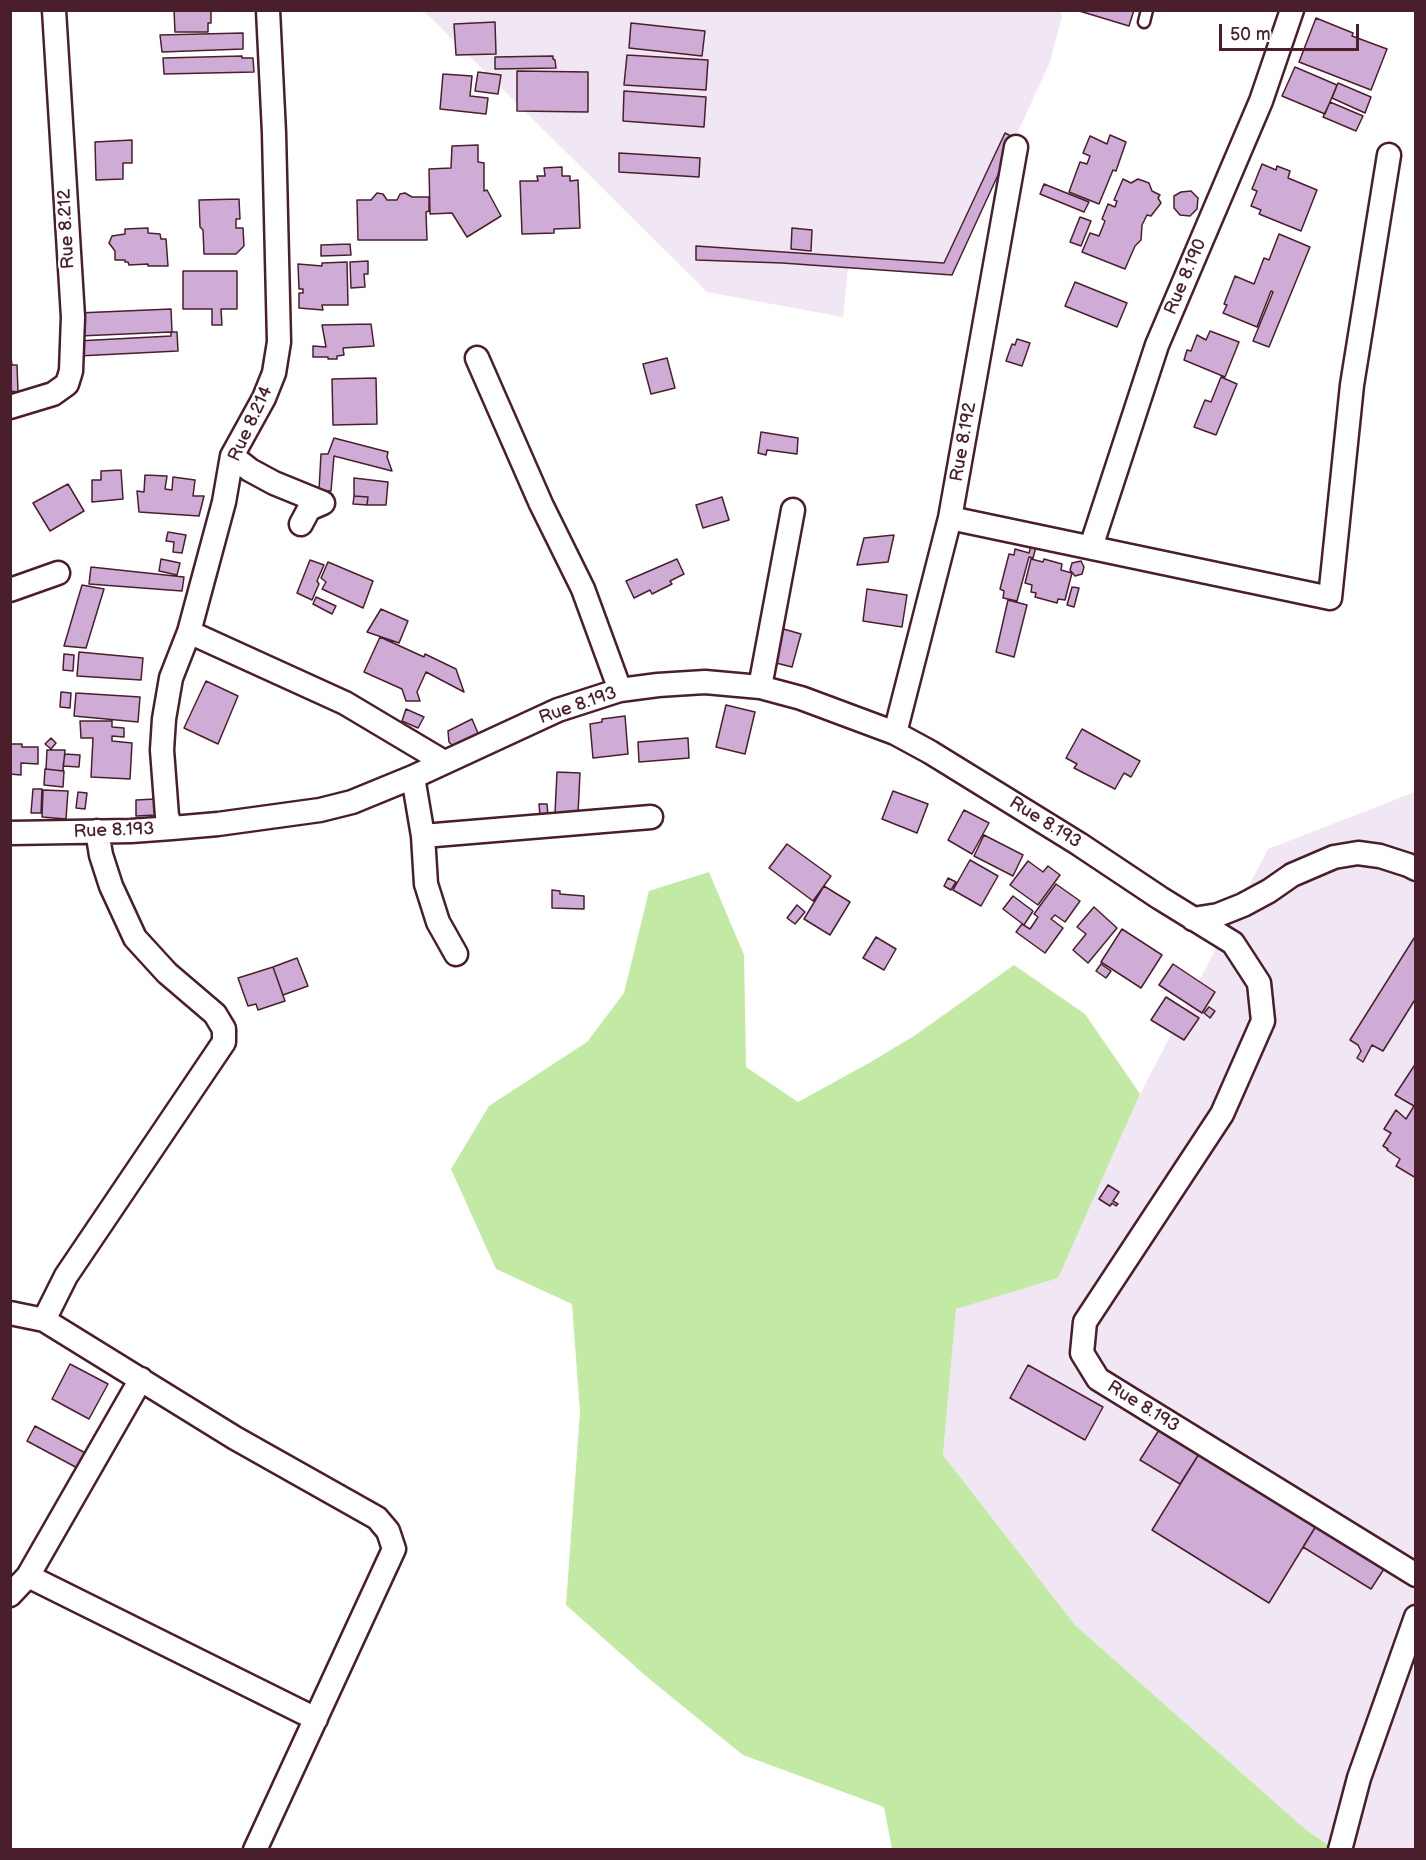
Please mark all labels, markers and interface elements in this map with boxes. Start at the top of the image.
scale bar [1222,12,1362,50]
text: 50 m [1230,24,1271,45]
street label: Rue 8.212 [54,188,80,270]
street label: Rue 8.190 [1160,236,1212,318]
street label: Rue 8.214 [224,383,278,465]
street label: Rue 8.192 [946,401,982,483]
street label: Rue 8.193 [536,683,620,729]
street label: Rue 8.193 [1005,792,1085,854]
street label: Rue 8.193 [73,819,155,843]
street label: Rue 8.193 [1103,1376,1183,1438]

